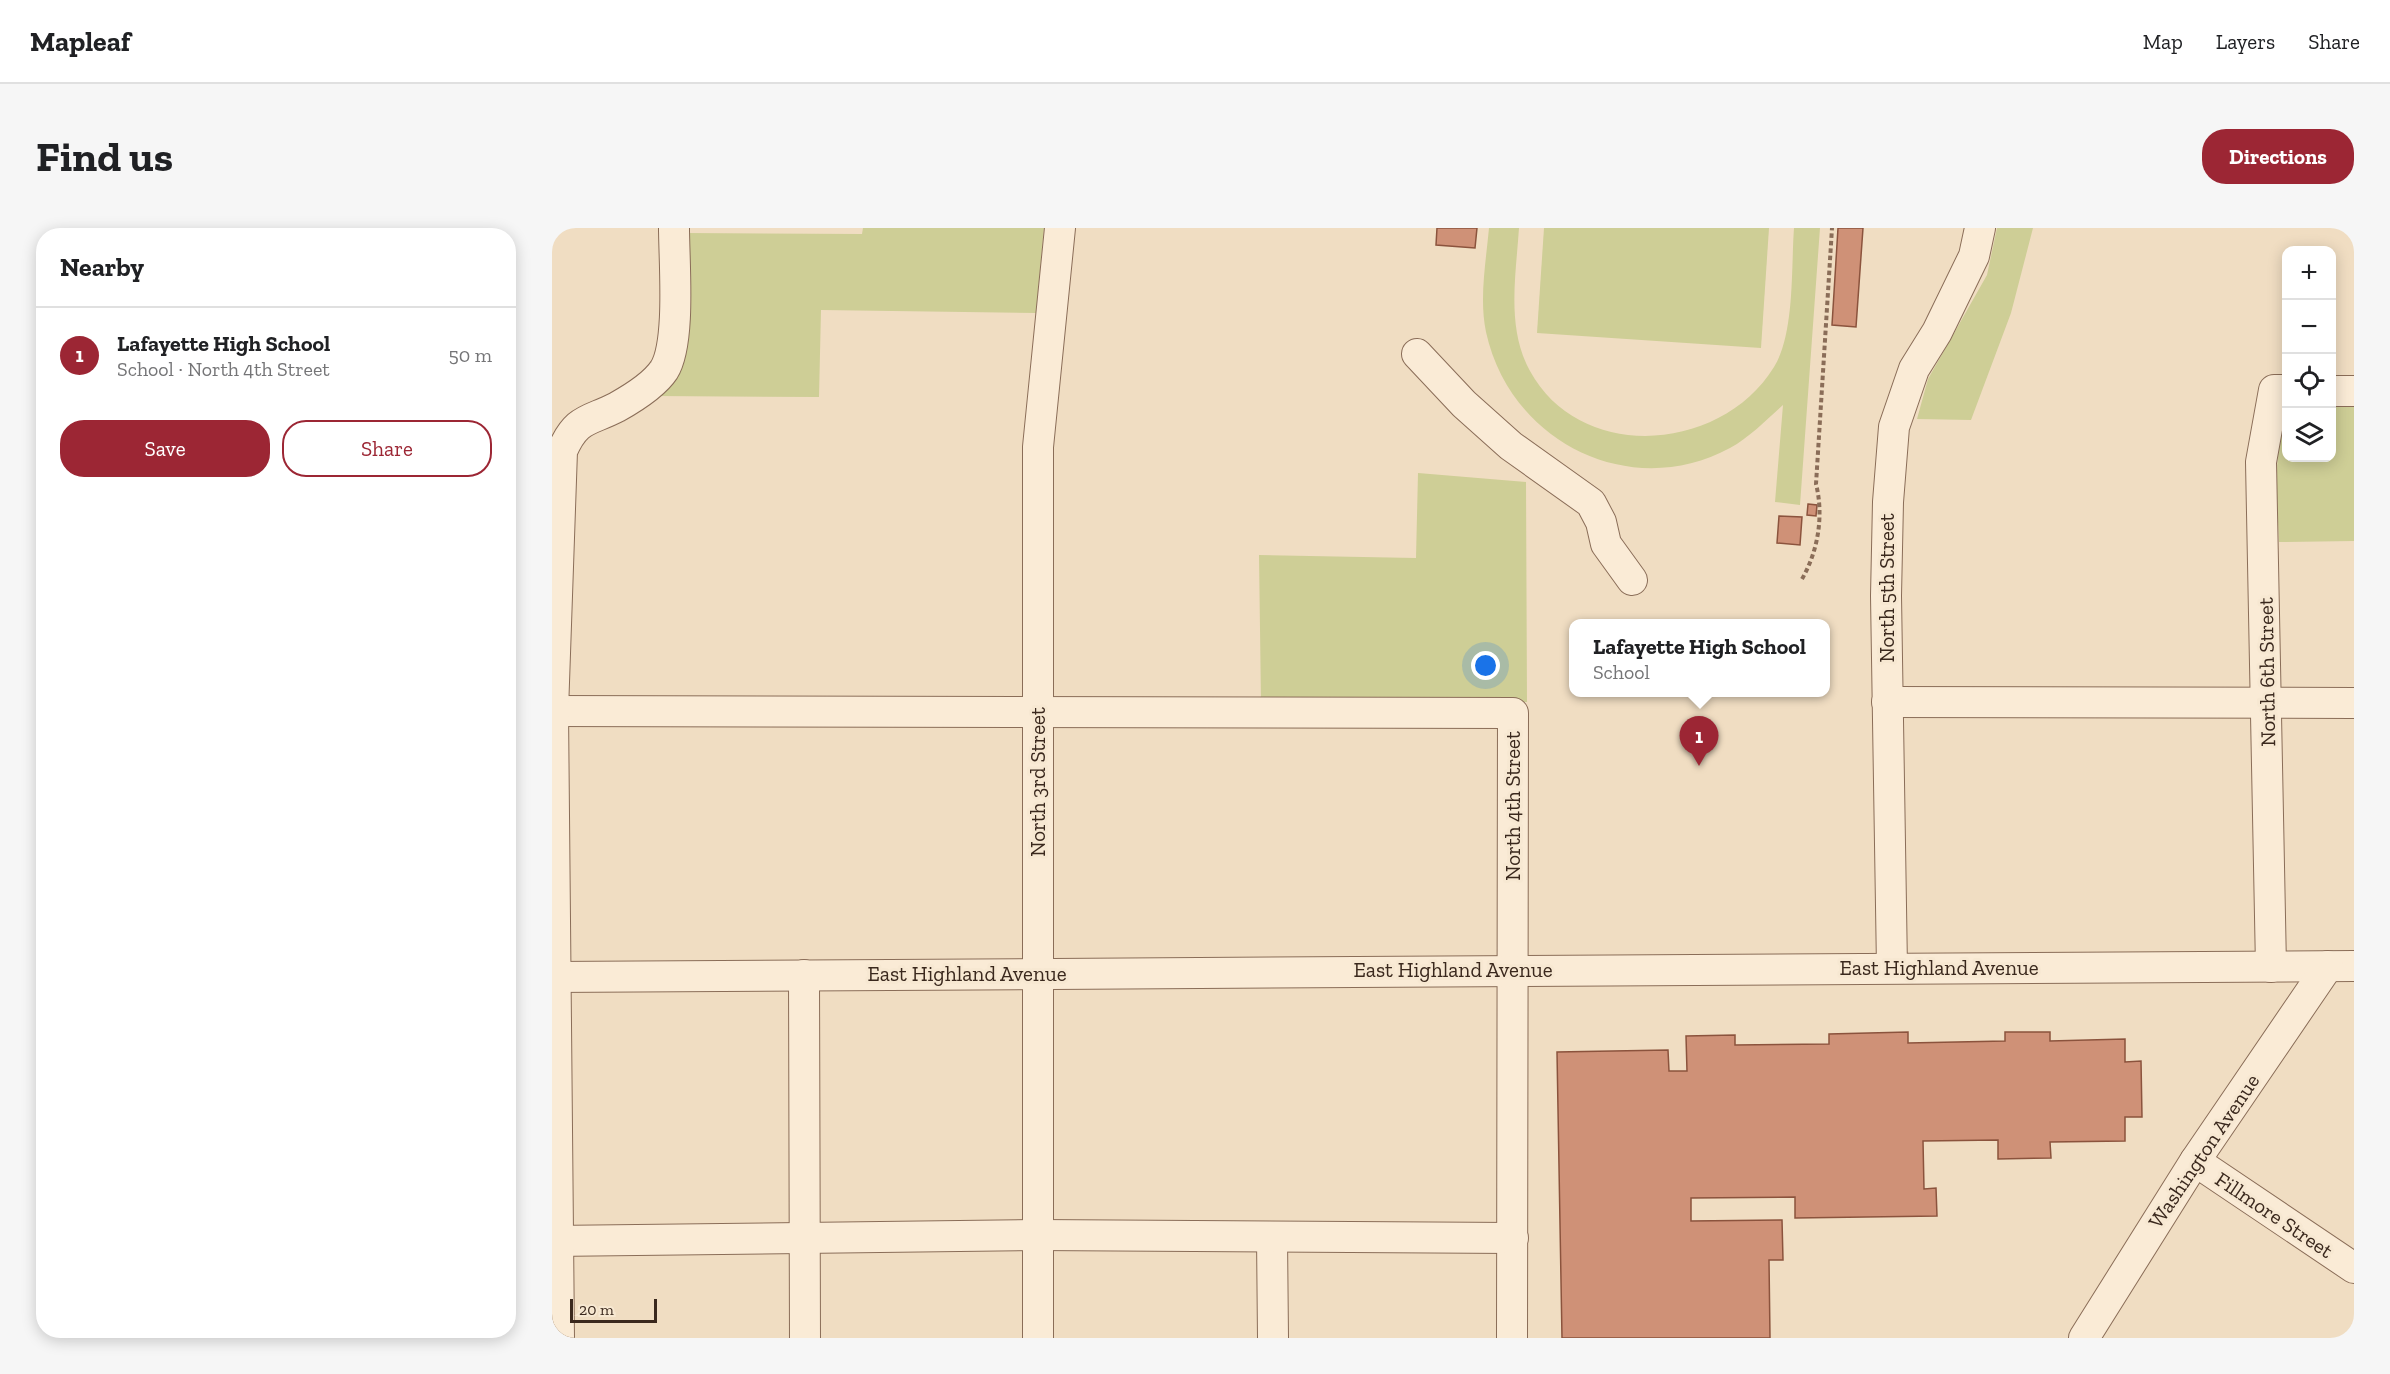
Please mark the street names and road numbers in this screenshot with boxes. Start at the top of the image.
street label: North 5th Street [1874,513,1899,662]
street label: North 6th Street [2253,597,2280,747]
street label: North 3rd Street [1025,707,1050,857]
street label: North 4th Street [1500,731,1525,881]
street label: East Highland Avenue [1839,955,2039,980]
street label: East Highland Avenue [1353,957,1553,982]
street label: East Highland Avenue [867,961,1067,986]
street label: Washington Avenue [2143,1069,2264,1233]
street label: Fillmore Street [2211,1166,2338,1263]

